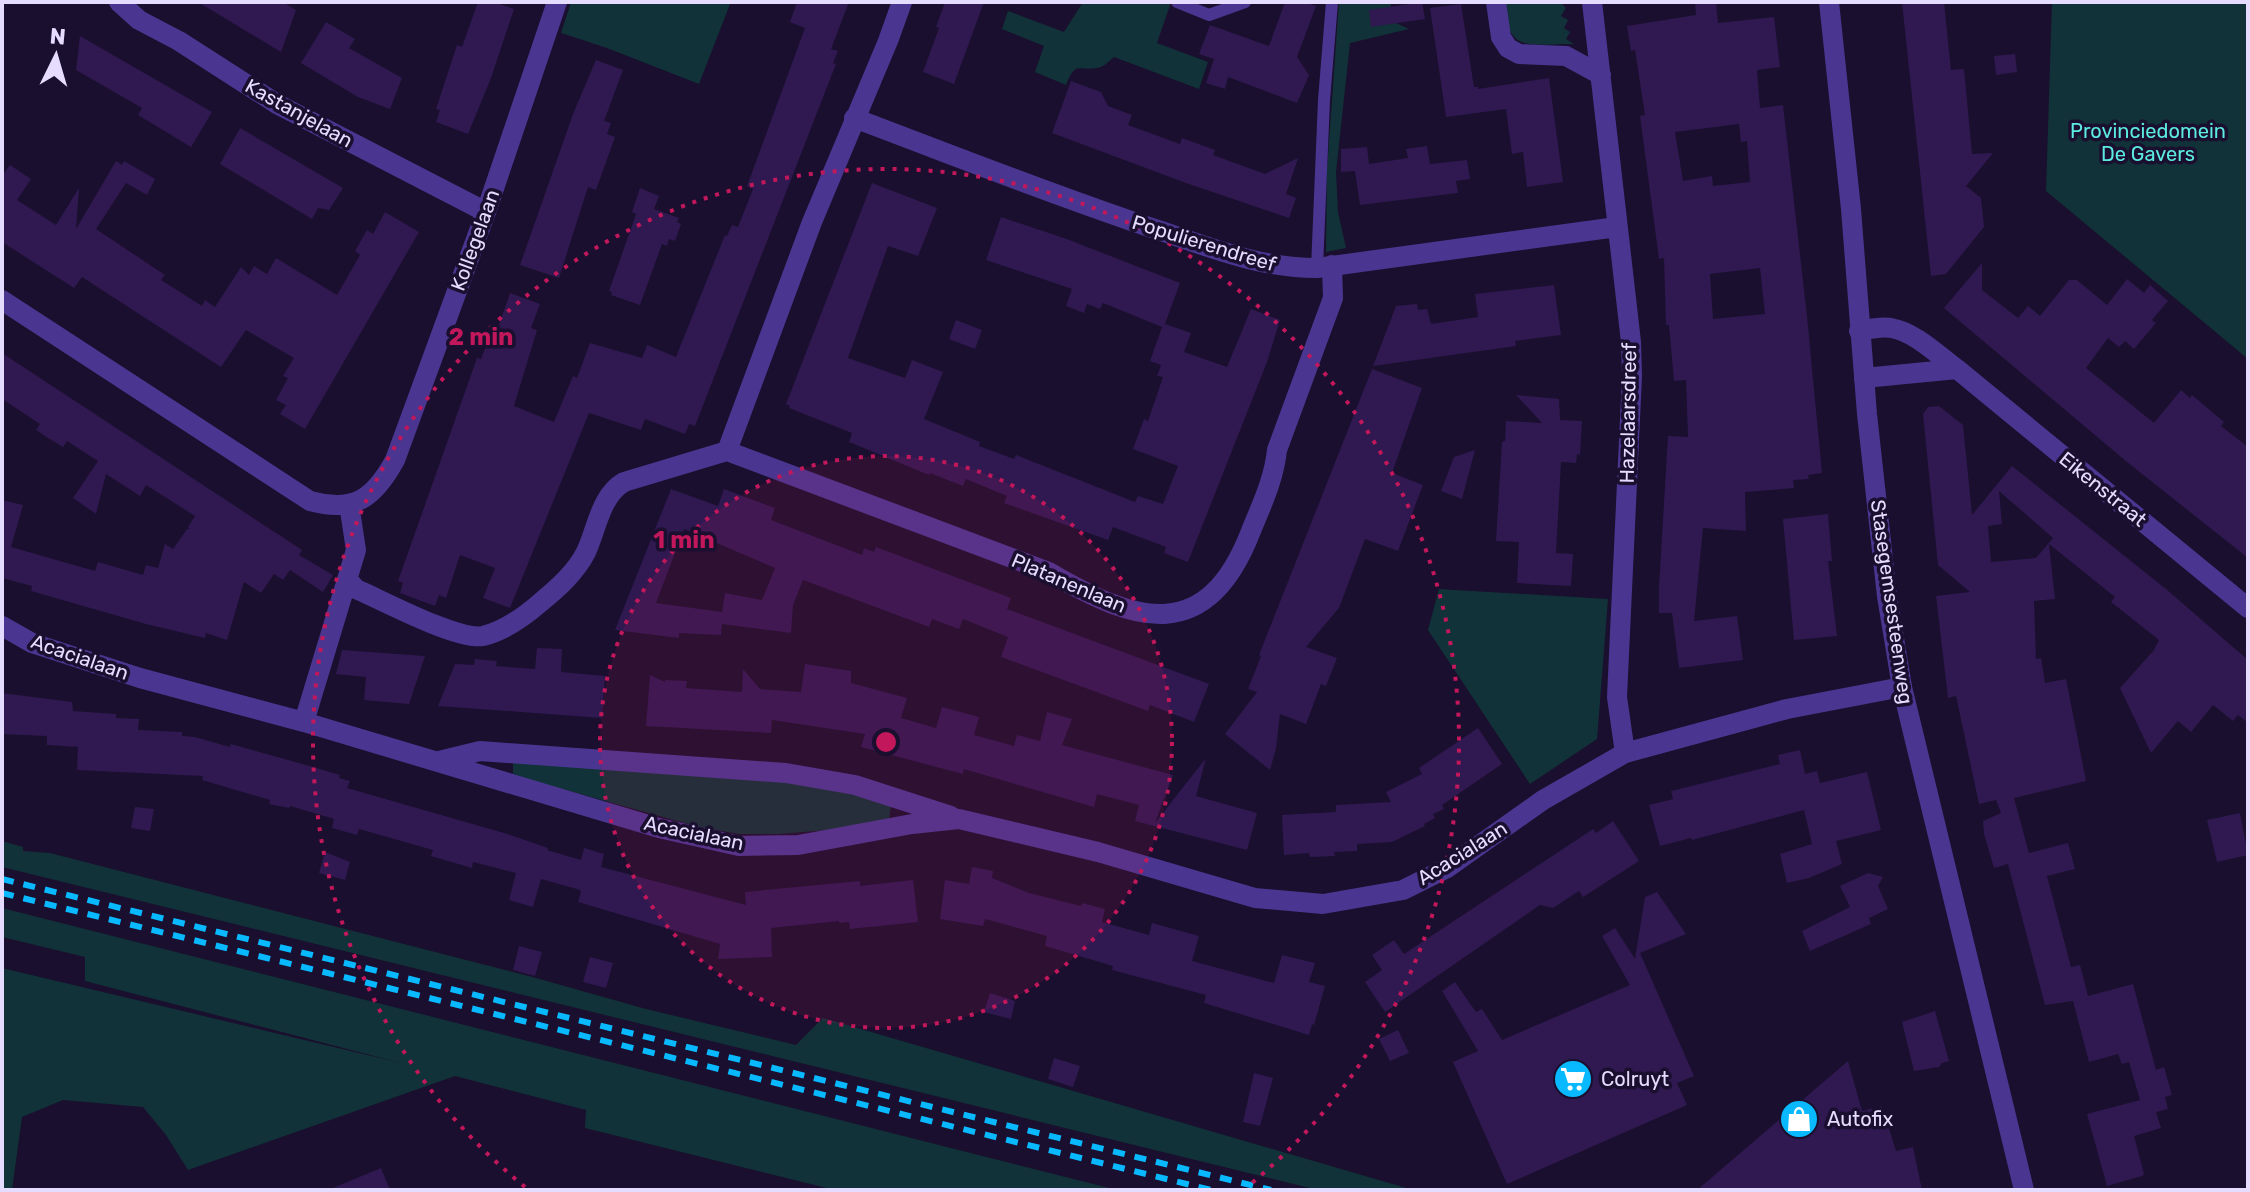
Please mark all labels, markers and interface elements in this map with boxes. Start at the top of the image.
north arrow [16,16,96,96]
text: N [49,22,67,51]
street label: Kastanjelaan [241,74,357,152]
park label: Provinciedomein De Gavers [2070,119,2226,166]
street label: Kollegelaan [446,186,504,294]
street label: Populierendreef [1129,210,1279,276]
text: 2 min [449,323,514,351]
street label: Hazelaarsdreef [1615,342,1641,484]
street label: Eikenstraat [2055,447,2152,532]
street label: Stasegemsesteenweg [1866,498,1918,706]
text: 1 min [653,526,715,554]
street label: Platanenlaan [1008,548,1130,618]
street label: Acacialaan [28,629,132,685]
centre of rings [872,728,900,756]
street label: Acacialaan [642,811,746,855]
street label: Acacialaan [1413,816,1511,890]
supermarket icon: Colruyt [1552,1058,1594,1100]
place label: Colruyt [1601,1067,1669,1091]
shop icon: Autofix [1778,1098,1820,1140]
place label: Autofix [1827,1107,1893,1131]

